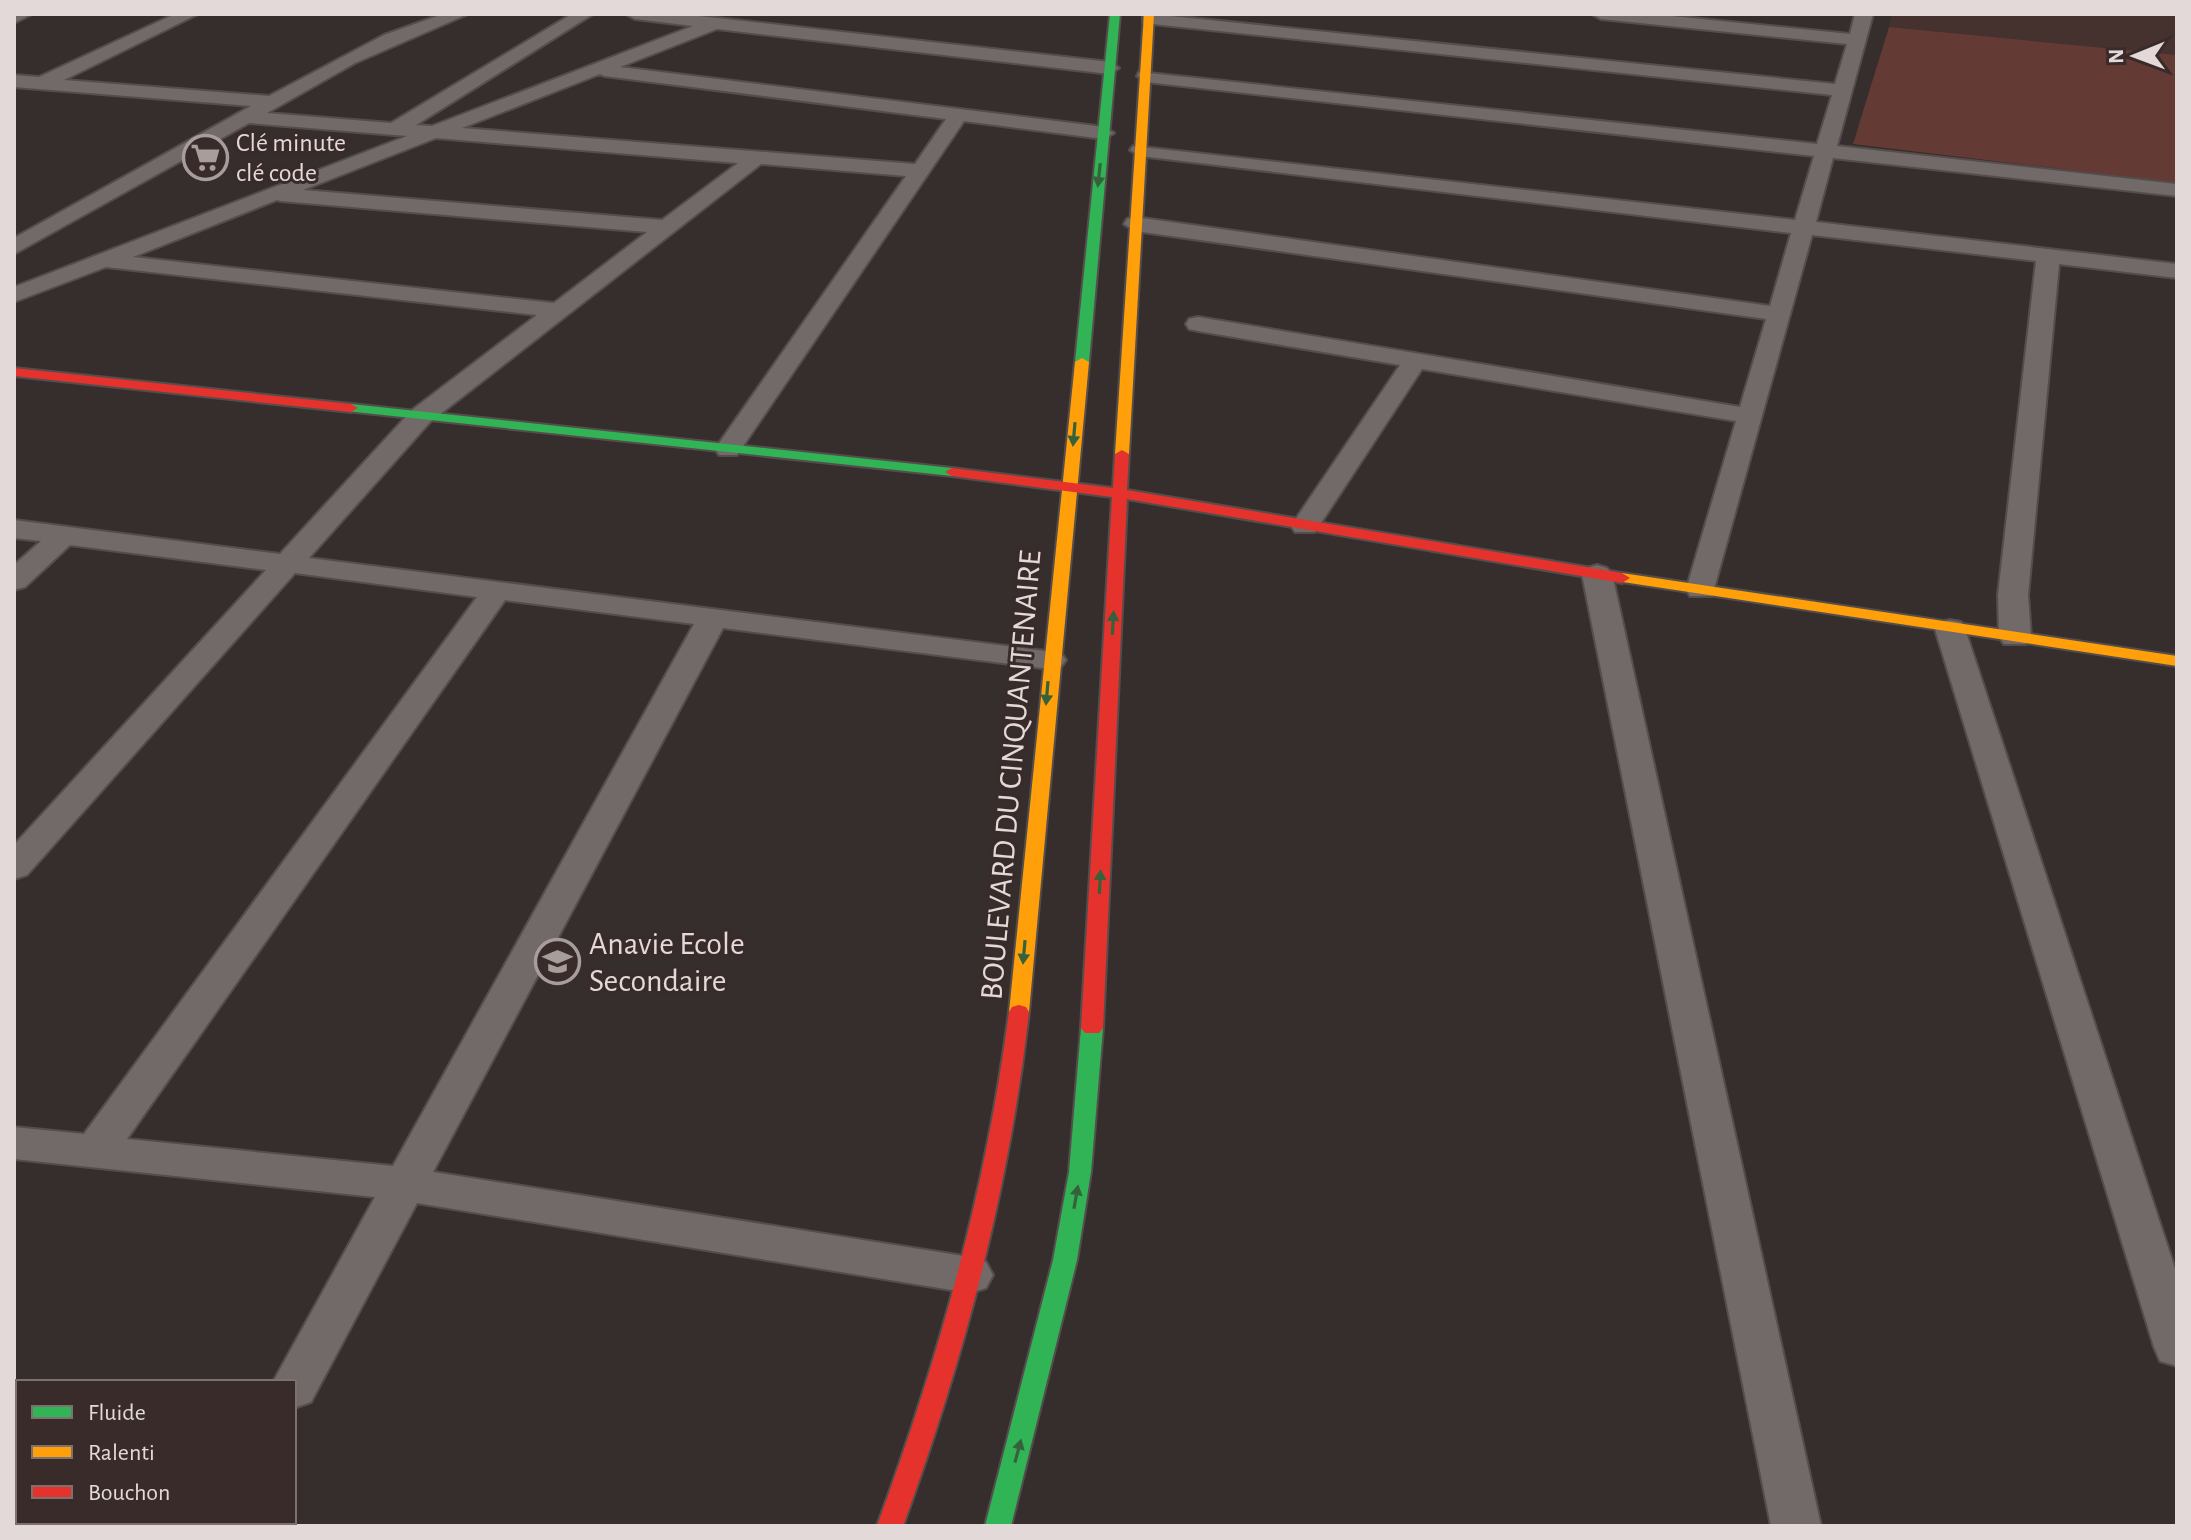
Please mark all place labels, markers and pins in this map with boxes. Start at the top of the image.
place label: Clé minute clé code [236,130,346,186]
supermarket icon: Clé minute clé code [181,134,229,182]
place label: Anavie Ecole Secondaire [589,928,745,997]
school or university icon: Anavie Ecole Secondaire [534,938,582,986]

